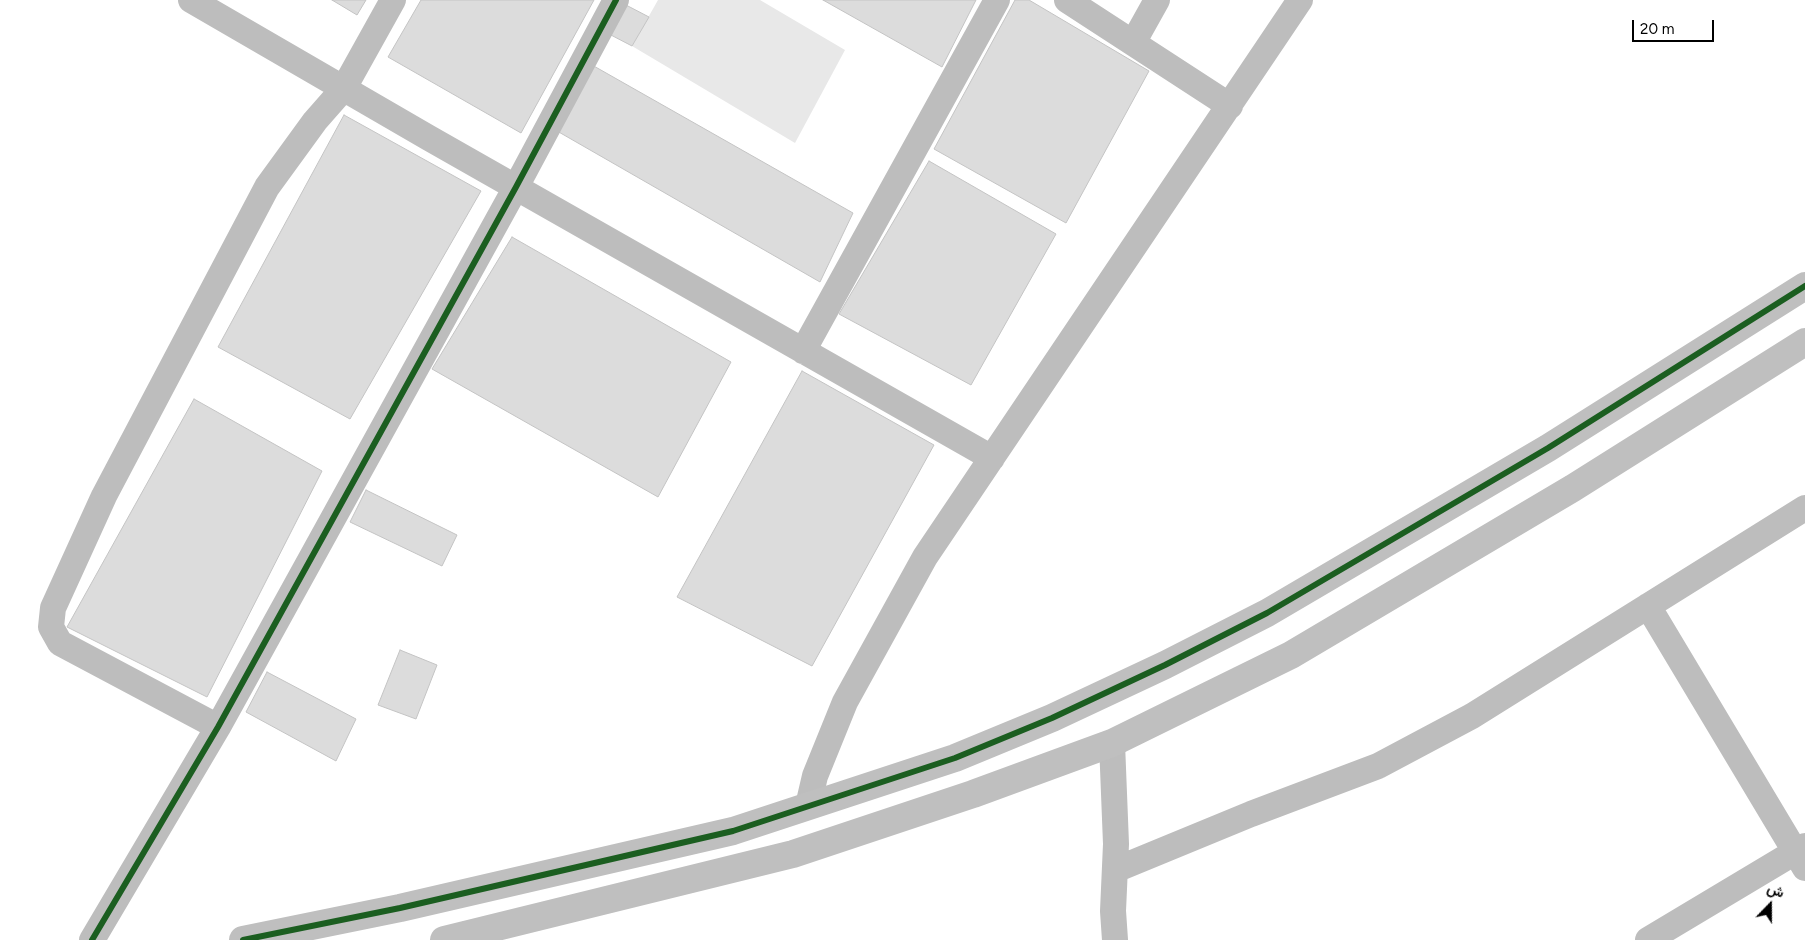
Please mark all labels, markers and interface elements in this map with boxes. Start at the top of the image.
scale bar [1635,10,1718,42]
text: 20 m [1640,20,1674,38]
north arrow [1745,880,1795,930]
text: ش [1765,880,1787,902]

